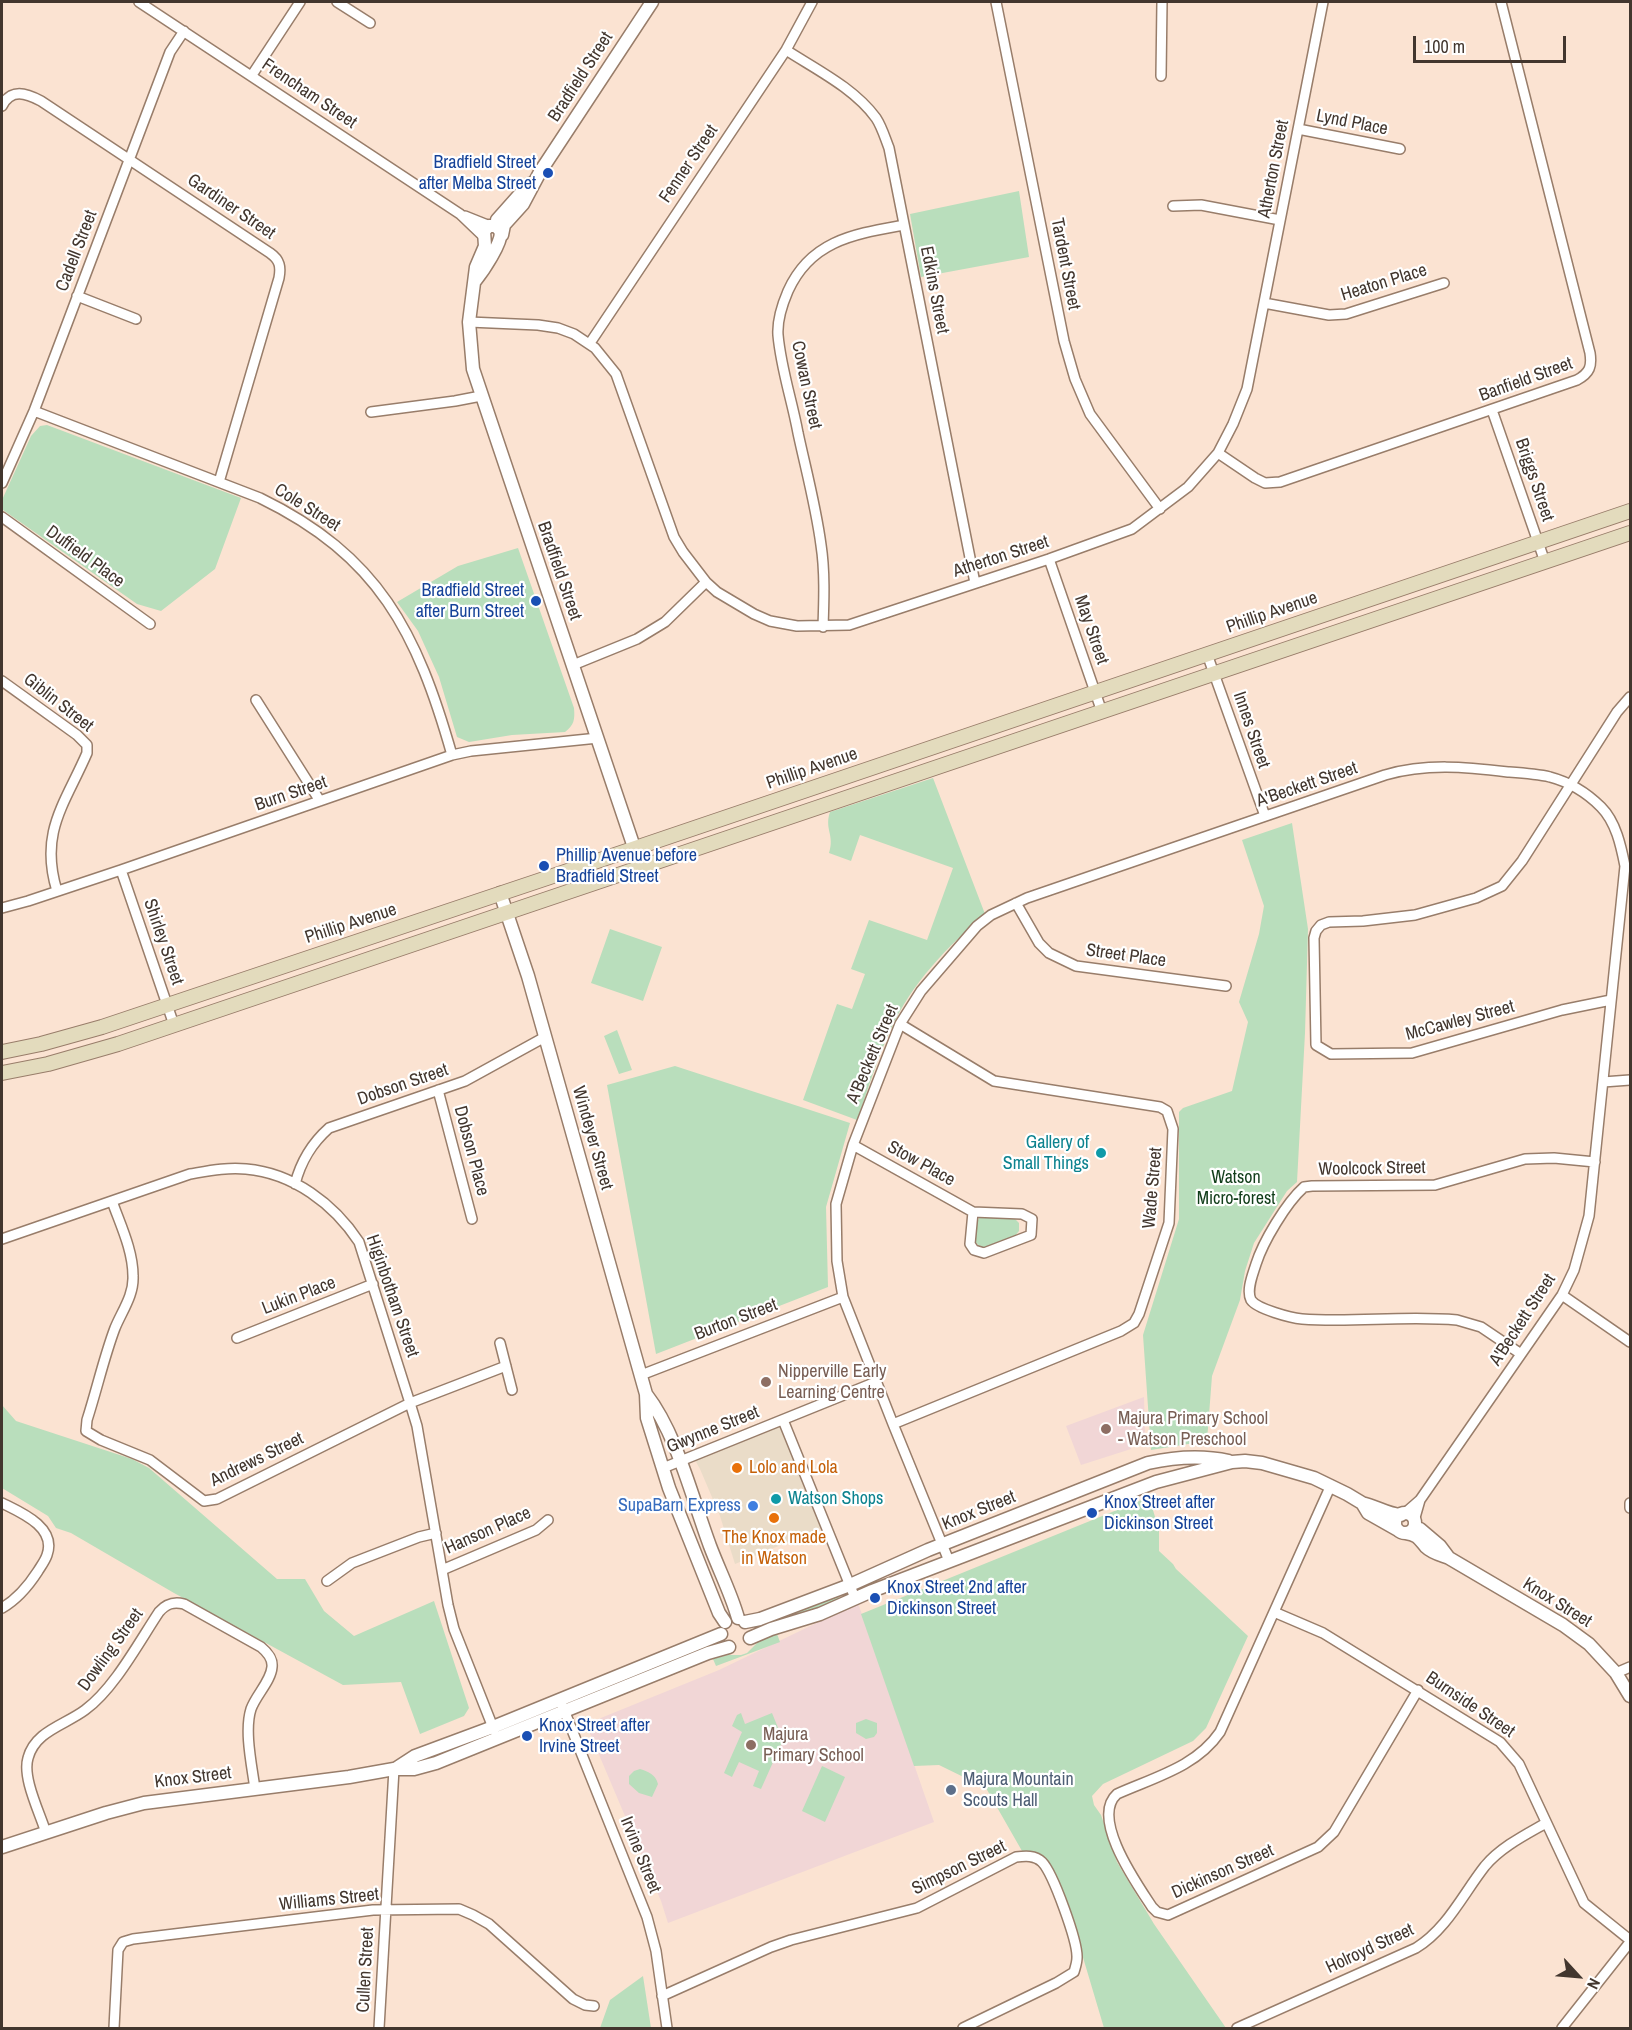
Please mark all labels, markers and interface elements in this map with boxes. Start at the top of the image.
scale bar [1416,24,1569,62]
street label: Bradfield Street [544,28,618,126]
text: 100 m [1424,34,1465,59]
street label: Frencham Street [257,54,361,134]
street label: Lynd Place [1314,105,1390,141]
street label: Atherton Street [1254,118,1294,220]
street label: Fenner Street [655,121,723,207]
place label: Bradfield Street after Melba Street [419,152,536,195]
marker: Bradfield Street after Melba Street [541,166,555,180]
street label: Gardiner Street [183,170,279,244]
street label: Cadell Street [52,207,102,295]
street label: Tardent Street [1046,216,1084,312]
street label: Edkins Street [915,244,953,336]
street label: Heaton Place [1338,260,1430,306]
street label: Cowan Street [786,339,826,431]
street label: Banfield Street [1476,353,1576,407]
street label: Briggs Street [1510,436,1558,524]
street label: Cole Street [270,479,344,537]
street label: Bradfield Street [532,519,586,623]
street label: Duffield Place [42,521,128,593]
street label: Atherton Street [950,531,1052,583]
place label: Bradfield Street after Burn Street [416,580,524,622]
street label: Phillip Avenue [1224,587,1320,639]
street label: May Street [1069,593,1113,667]
marker: Bradfield Street after Burn Street [529,594,543,608]
street label: Giblin Street [19,669,97,737]
street label: Innes Street [1228,689,1274,771]
street label: Phillip Avenue [764,743,860,795]
street label: A'Beckett Street [1254,758,1360,812]
street label: Burn Street [252,772,330,816]
place label: Phillip Avenue before Bradfield Street [556,845,697,888]
marker: Phillip Avenue before Bradfield Street [537,859,551,873]
street label: Shirley Street [138,896,188,988]
street label: Phillip Avenue [303,899,399,949]
street label: Street Place [1085,940,1167,972]
street label: McCawley Street [1403,996,1517,1046]
street label: A'Beckett Street [842,1001,904,1107]
street label: Dobson Street [355,1059,451,1111]
street label: Windeyer Street [567,1084,617,1192]
street label: Dobson Place [449,1104,493,1198]
place label: Gallery of Small Things [1003,1132,1089,1174]
street label: Stow Place [883,1137,959,1191]
marker: Gallery of Small Things [1094,1146,1108,1160]
street label: Wade Street [1139,1146,1167,1230]
street label: Woolcock Street [1318,1157,1426,1181]
park label: Watson Micro-forest [1197,1167,1275,1210]
street label: Higinbotham Street [361,1232,423,1360]
street label: A'Beckett Street [1485,1270,1561,1370]
street label: Lukin Place [259,1272,339,1320]
street label: Burton Street [692,1294,780,1346]
place label: Nipperville Early Learning Centre [778,1361,886,1404]
marker: Nipperville Early Learning Centre [759,1375,773,1389]
street label: Gwynne Street [664,1402,762,1458]
place label: Majura Primary School - Watson Preschool [1118,1408,1268,1450]
marker: Majura Primary School - Watson Preschool [1099,1422,1113,1436]
street label: Andrews Street [207,1428,307,1492]
place label: Lolo and Lola [749,1457,838,1479]
marker: Lolo and Lola [730,1461,744,1475]
street label: Knox Street [939,1487,1019,1535]
place label: Watson Shops [788,1488,883,1510]
marker: Watson Shops [769,1492,783,1506]
place label: Knox Street after Dickinson Street [1104,1492,1215,1534]
place label: SupaBarn Express [618,1495,741,1517]
marker: SupaBarn Express [746,1499,760,1513]
street label: Hanson Place [442,1502,534,1560]
marker: Knox Street after Dickinson Street [1085,1506,1099,1520]
marker: The Knox made in Watson [767,1511,781,1525]
place label: The Knox made in Watson [722,1527,826,1570]
street label: Knox Street [1519,1573,1595,1633]
place label: Knox Street 2nd after Dickinson Street [887,1577,1026,1620]
marker: Knox Street 2nd after Dickinson Street [868,1591,882,1605]
street label: Dowling Street [74,1604,148,1696]
street label: Burnside Street [1421,1667,1519,1743]
place label: Knox Street after Irvine Street [539,1715,650,1758]
place label: Majura Primary School [763,1724,864,1766]
marker: Knox Street after Irvine Street [520,1729,534,1743]
marker: Majura Primary School [744,1738,758,1752]
street label: Knox Street [153,1763,233,1793]
place label: Majura Mountain Scouts Hall [963,1769,1074,1812]
marker: Majura Mountain Scouts Hall [944,1783,958,1797]
street label: Irvine Street [615,1814,665,1896]
street label: Simpson Street [909,1836,1009,1900]
street label: Dickinson Street [1169,1840,1277,1904]
street label: Williams Street [278,1884,380,1916]
street label: Holroyd Street [1323,1919,1417,1979]
street label: Cullen Street [353,1927,379,2013]
north arrow [1548,1946,1608,2006]
text: N [1582,1975,1606,1993]

